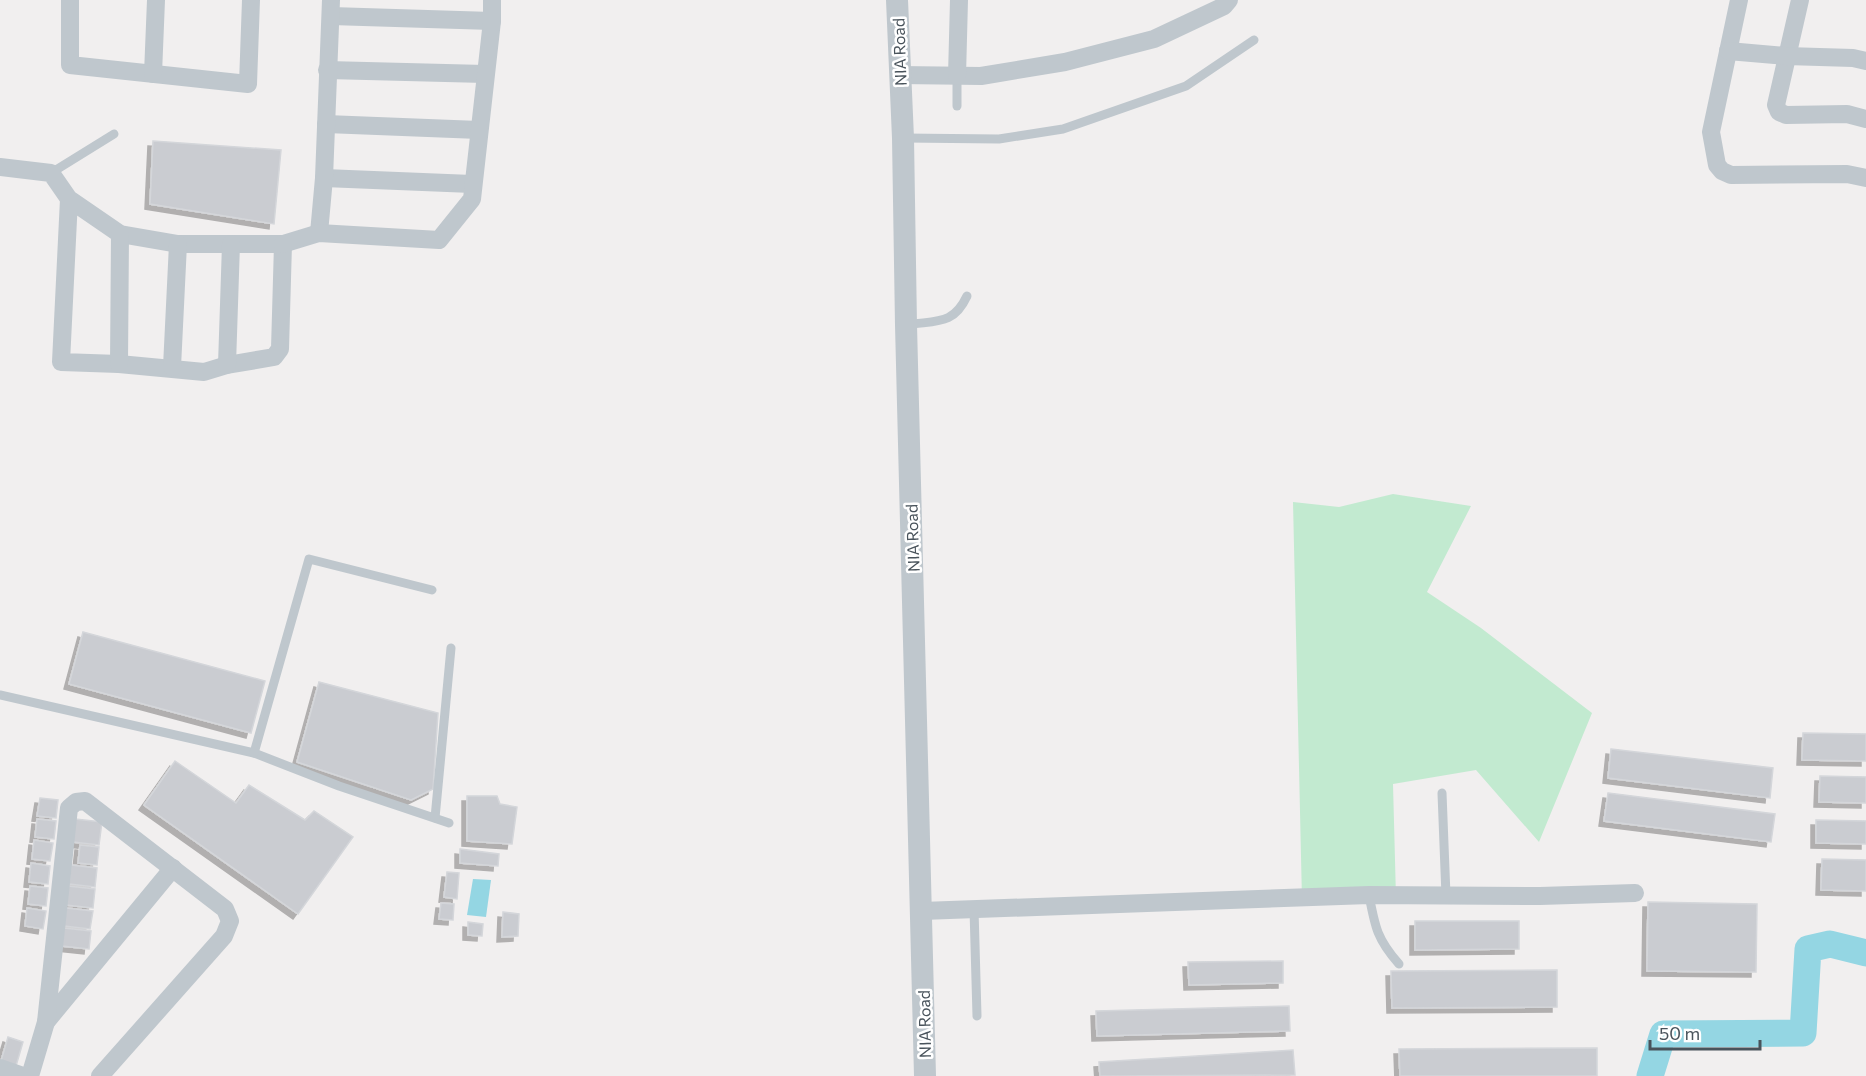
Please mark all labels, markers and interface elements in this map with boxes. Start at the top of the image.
street label: NIA Road [888,18,910,86]
street label: NIA Road [901,504,923,572]
street label: NIA Road [914,990,934,1058]
scale bar [1650,1013,1760,1051]
text: 50 m [1659,1022,1700,1044]

